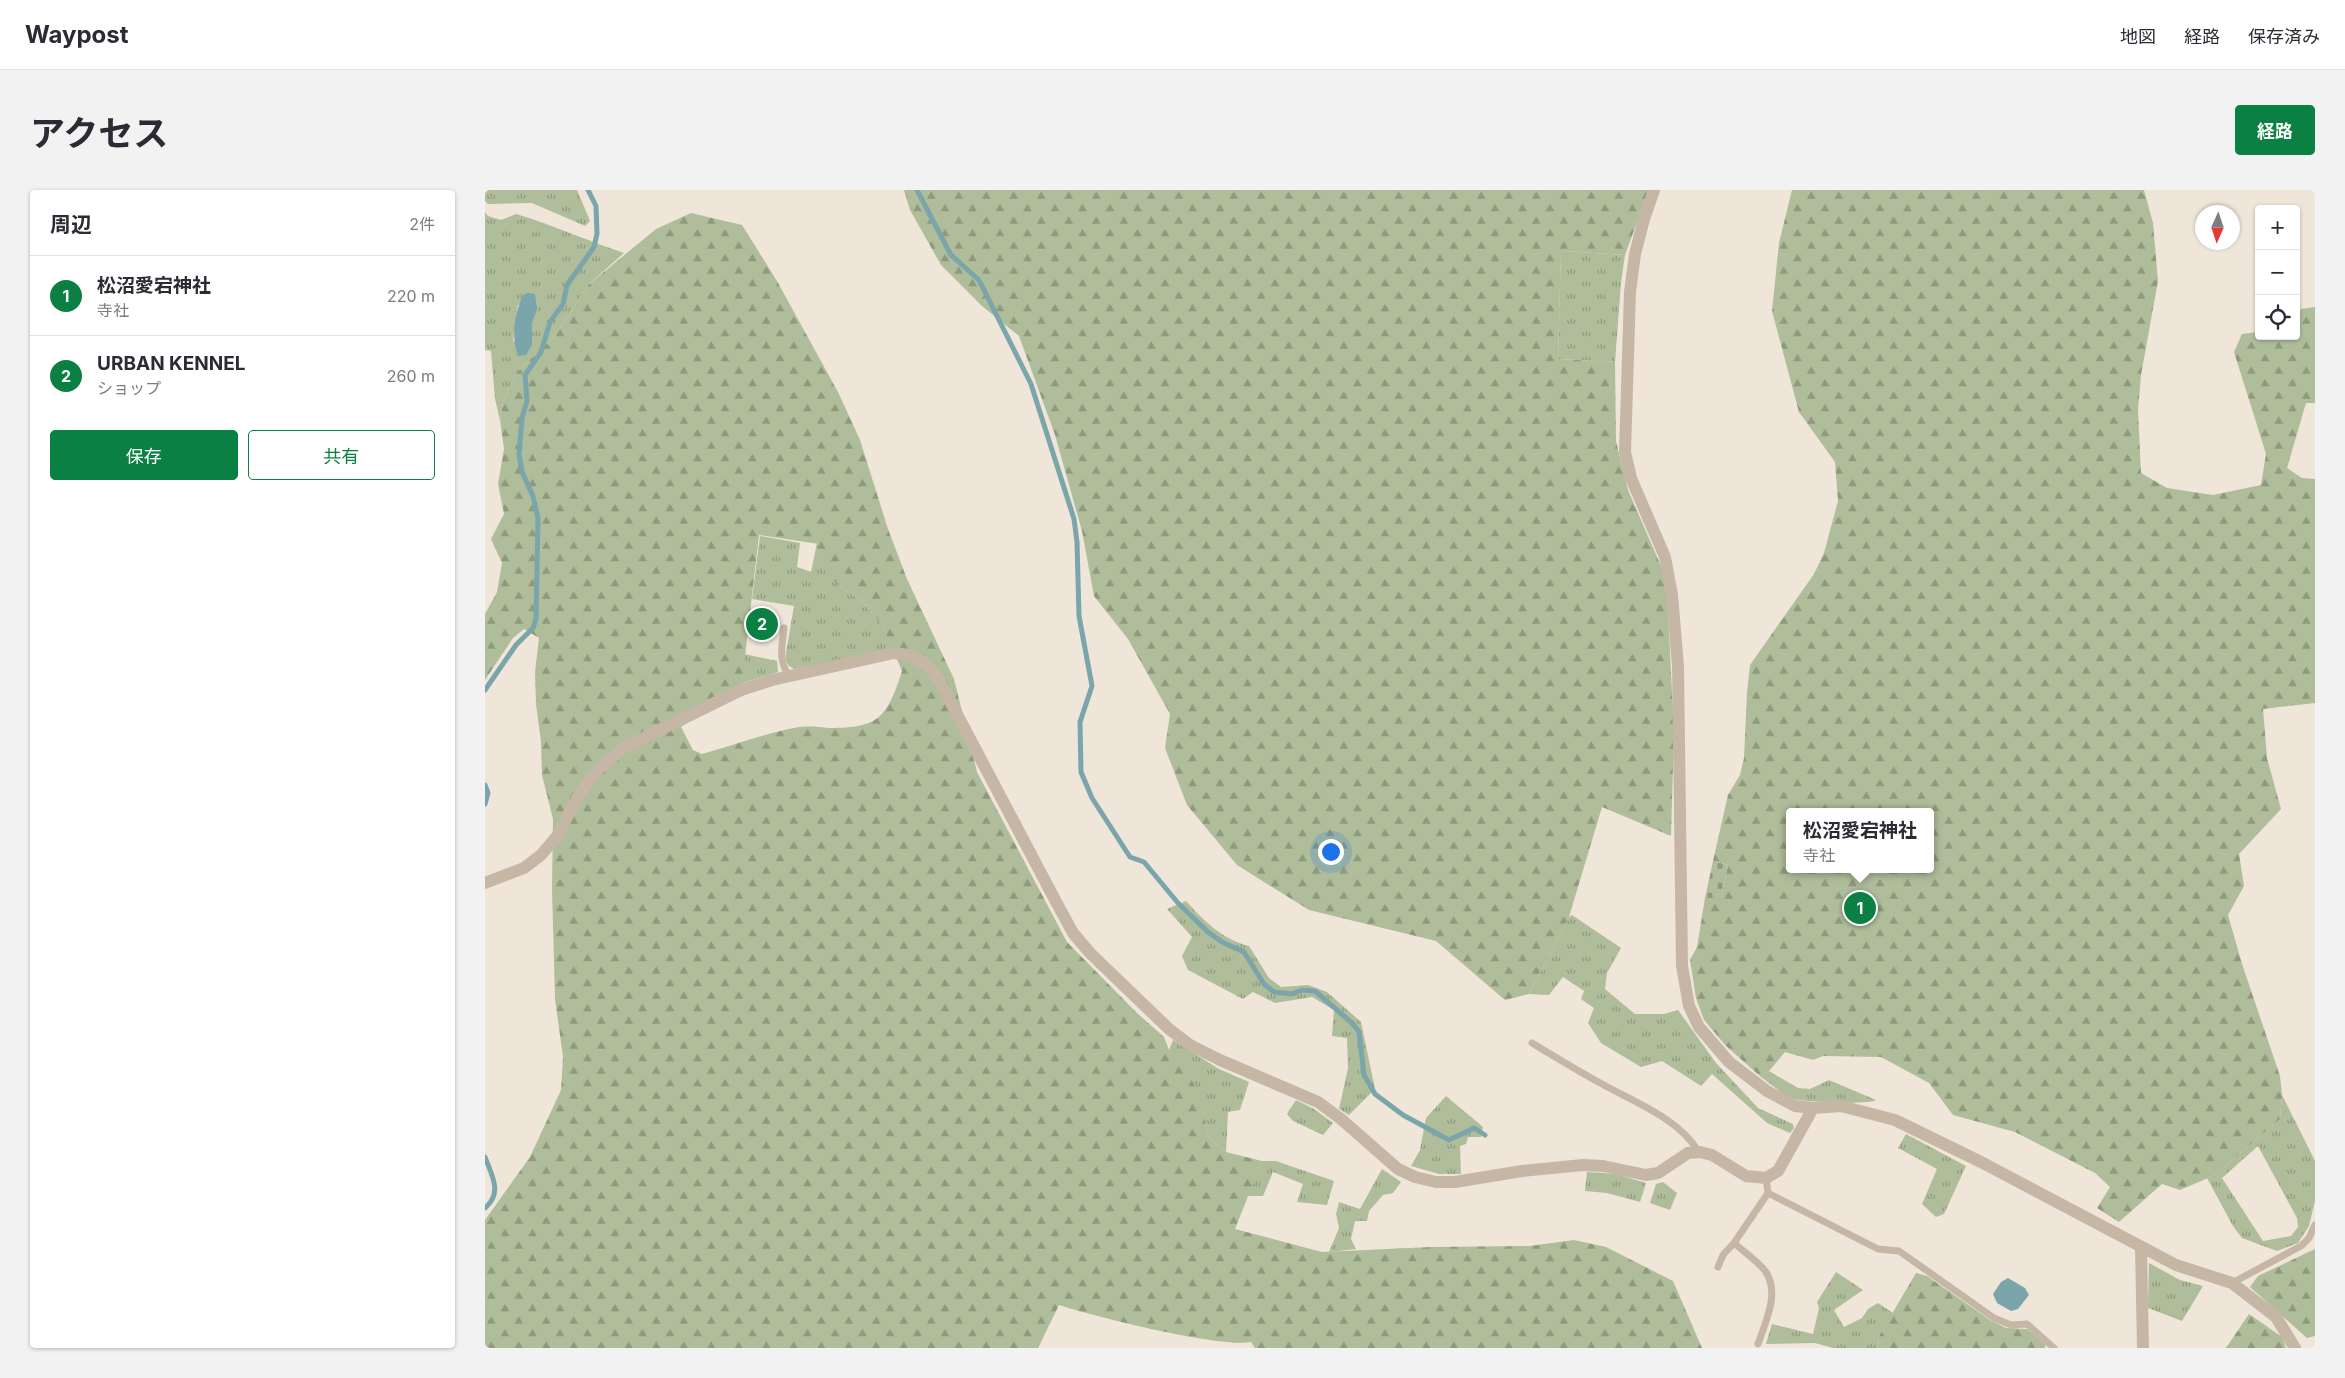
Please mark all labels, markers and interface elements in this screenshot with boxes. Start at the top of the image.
text: Waypost [25,20,129,49]
text: 地図 [2120,26,2156,47]
text: 経路 [2184,26,2220,47]
text: 保存済み [2248,26,2320,47]
button: 経路 [2235,105,2315,155]
text: アクセス [30,112,168,154]
north arrow [2195,205,2240,250]
map controls [2255,205,2300,340]
button: + [2255,205,2300,250]
text: 周辺 [50,212,92,237]
text: 2件 [409,214,435,234]
button: − [2255,250,2300,295]
text: 松沼愛宕神社 [97,274,211,297]
text: 1 [63,286,69,306]
text: 220 m [387,286,435,306]
button: locate [2255,295,2300,340]
text: 寺社 [97,300,129,320]
text: URBAN KENNEL [97,352,246,375]
text: 2 [61,366,71,386]
text: 260 m [387,366,435,386]
text: ショップ [97,378,161,398]
button: 保存 [50,430,238,480]
button: 共有 [248,430,435,480]
pin: 2 [746,605,778,643]
popup [1786,808,1934,873]
text: 松沼愛宕神社 [1803,819,1917,842]
your location [1318,839,1344,865]
text: 寺社 [1803,845,1835,865]
pin: 1 [1844,889,1876,927]

